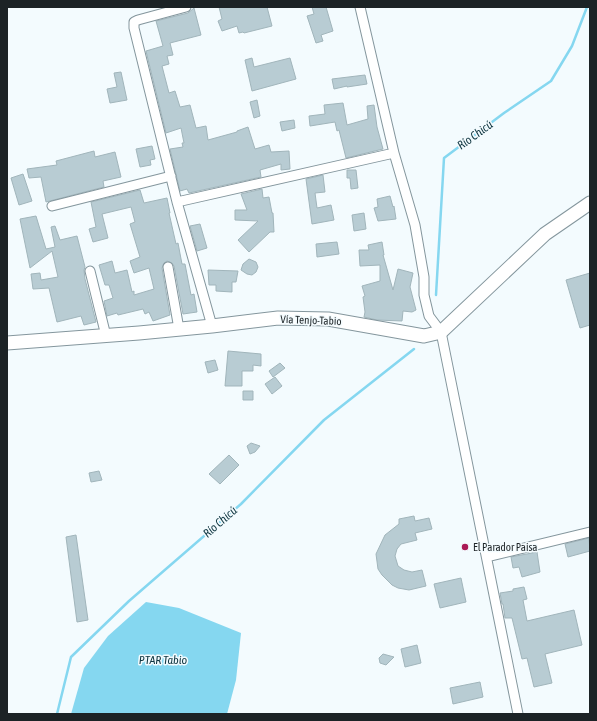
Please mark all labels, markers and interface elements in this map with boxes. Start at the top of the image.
water label: Río Chicú [455,117,496,152]
street label: Vía Tenjo-Tabio [280,313,342,327]
water label: Río Chicú [200,503,240,540]
place label: El Parador Paisa [473,541,537,553]
marker: El Parador Paisa [460,542,470,552]
water label: PTAR Tabio [139,653,188,667]

